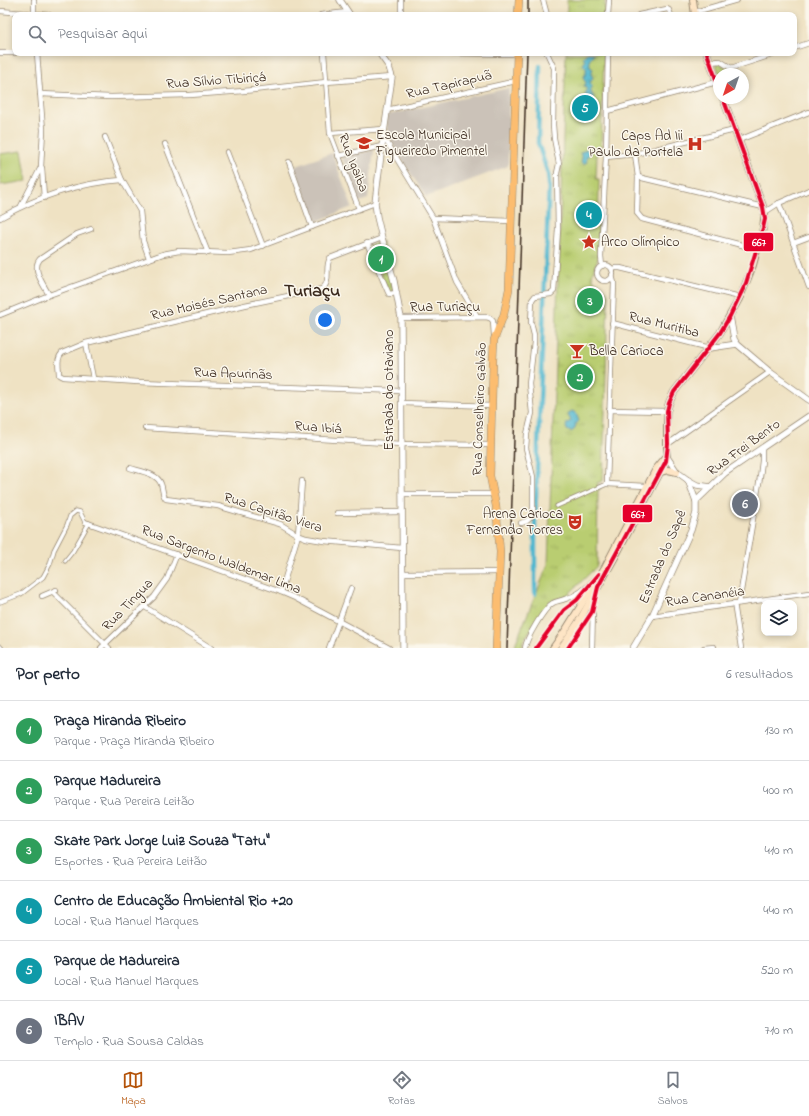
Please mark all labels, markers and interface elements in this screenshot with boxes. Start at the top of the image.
search box [12,12,797,56]
icon: search [26,23,48,45]
text: Pesquisar aqui [58,23,147,45]
street label: Rua Tapirapuã [404,65,494,105]
street label: Rua Sílvio Tibiriçá [165,67,267,95]
north arrow [713,68,749,104]
pin: 5 [572,93,598,123]
place label: Escola Municipal Figueiredo Pimentel [375,125,487,163]
place label: Caps Ad Iii Paulo da Portela [588,126,683,163]
street label: Rua Igaiba [331,131,374,196]
school or university icon: Escola Municipal Figueiredo Pimentel [355,134,373,152]
hospital icon: Caps Ad Iii Paulo da Portela [686,135,704,153]
pin: 4 [576,200,602,230]
place label: Arco Olímpico [601,232,680,253]
line badge: 667 [743,232,774,252]
place icon: Arco Olímpico [580,233,598,251]
text: 667 [751,235,767,251]
pin: 1 [368,244,394,274]
street label: Rua Moisés Santana [149,279,269,327]
district label: Turiaçu [284,279,340,305]
pin: 3 [577,286,603,316]
street label: Rua Turiaçu [410,297,480,318]
street label: Rua Muritiba [626,306,702,344]
your location [315,310,335,330]
street label: Estrada do Otaviano [379,330,400,450]
place label: Bella Carioca [588,341,664,362]
street label: Rua Conselheiro Galvão [467,342,493,476]
bar icon: Bella Carioca [568,342,586,360]
street label: Rua Apurinãs [193,362,273,386]
pin: 2 [567,362,593,392]
street label: Rua Frei Bento [703,414,785,482]
street label: Rua Ibiá [294,416,342,440]
street label: Rua Capitão Viera [221,487,325,539]
pin: 6 [732,489,758,519]
place label: Arena Carioca Fernando Torres [465,504,563,541]
line badge: 667 [622,504,653,523]
street label: Estrada do Sapê [634,506,693,607]
text: 667 [630,507,646,523]
theatre icon: Arena Carioca Fernando Torres [566,513,584,531]
street label: Rua Sargento Waldemar Lima [138,520,304,601]
street label: Rua Tingua [98,574,159,637]
street label: Rua Cananéia [664,581,746,613]
map controls [761,600,797,636]
button: layers [761,600,797,636]
text: Por perto [16,662,80,687]
text: 6 resultados [726,665,793,684]
text: Praça Miranda Ribeiro [54,710,186,732]
text: 1 [27,721,31,740]
text: 130 m [765,721,793,740]
text: Parque · Praça Miranda Ribeiro [54,732,214,751]
text: Parque Madureira [54,770,161,792]
text: 2 [26,781,32,800]
text: 400 m [763,781,793,800]
text: Parque · Rua Pereira Leitão [54,792,194,811]
text: Skate Park Jorge Luiz Souza "Tatu" [54,830,270,852]
text: 3 [26,841,32,860]
text: 410 m [765,841,793,860]
text: Esportes · Rua Pereira Leitão [54,852,207,871]
text: Centro de Educação Ambiental Rio +20 [54,890,293,912]
text: 4 [26,901,32,920]
text: 440 m [763,901,793,920]
text: Local · Rua Manuel Marques [54,912,199,931]
text: Parque de Madureira [54,950,180,972]
text: 5 [25,961,33,980]
text: 520 m [760,961,793,980]
text: Local · Rua Manuel Marques [54,972,199,991]
text: IBAV [54,1010,84,1032]
text: 6 [26,1021,32,1040]
text: 710 m [765,1021,793,1040]
text: Templo · Rua Sousa Caldas [54,1032,204,1051]
tab: Mapa [121,1069,146,1109]
tab: Rotas [388,1069,415,1109]
tab: Salvos [657,1069,688,1109]

